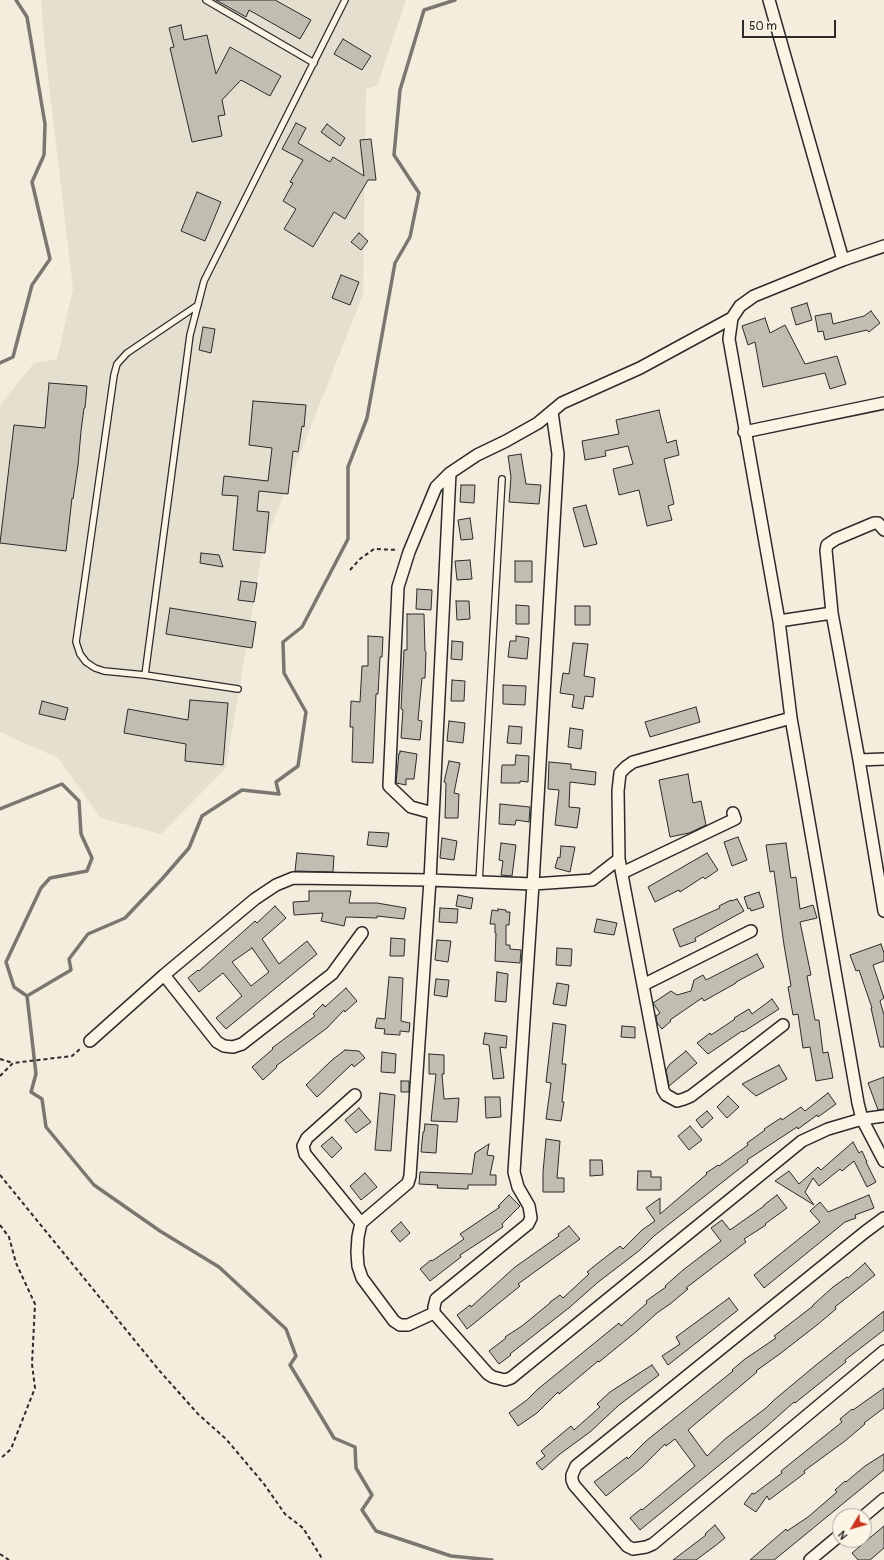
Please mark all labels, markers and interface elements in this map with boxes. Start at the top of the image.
scale bar [744,12,838,38]
text: 50 m [749,19,777,34]
north arrow [832,1508,872,1548]
text: N [836,1528,850,1542]

